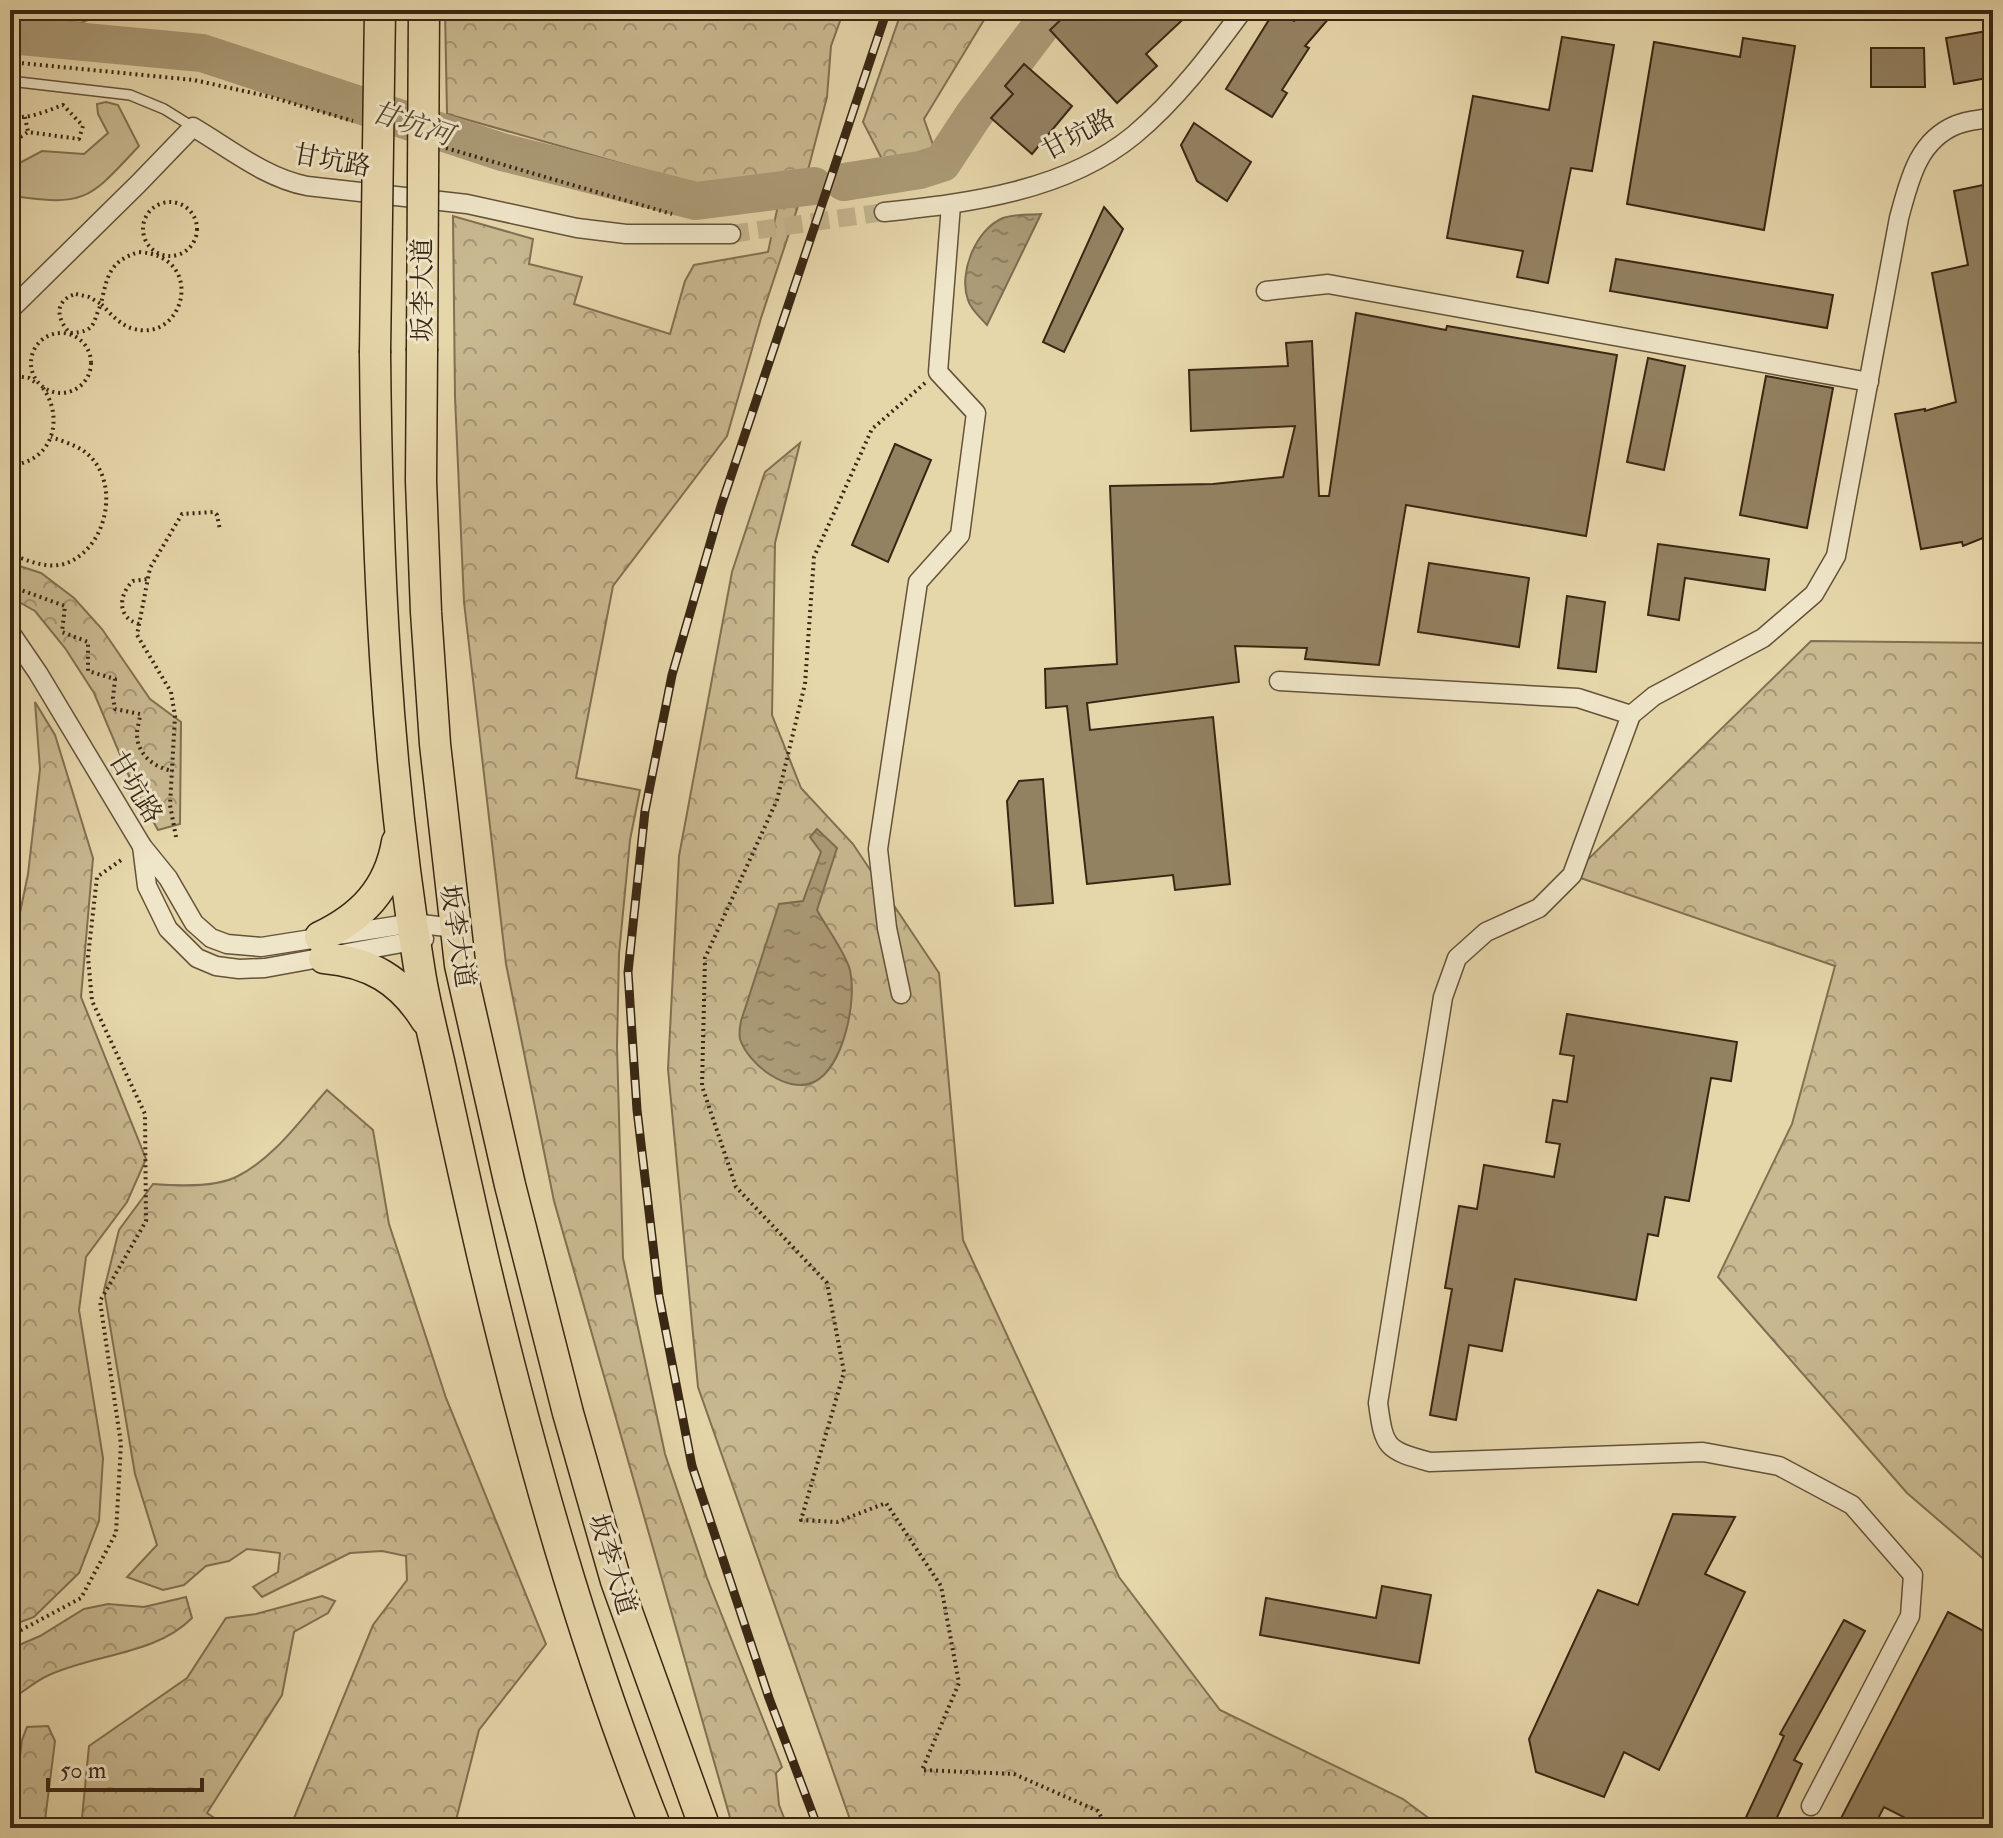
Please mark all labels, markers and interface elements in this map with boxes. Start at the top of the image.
water label: 甘坑河 [366,95,462,156]
street label: 甘坑路 [1037,102,1120,167]
street label: 甘坑路 [291,138,373,184]
street label: 坂李大道 [407,238,439,342]
street label: 甘坑路 [101,746,169,829]
street label: 坂李大道 [433,882,481,990]
street label: 坂李大道 [582,1510,643,1619]
scale bar [48,1742,202,1792]
text: 50 m [60,1755,107,1786]

